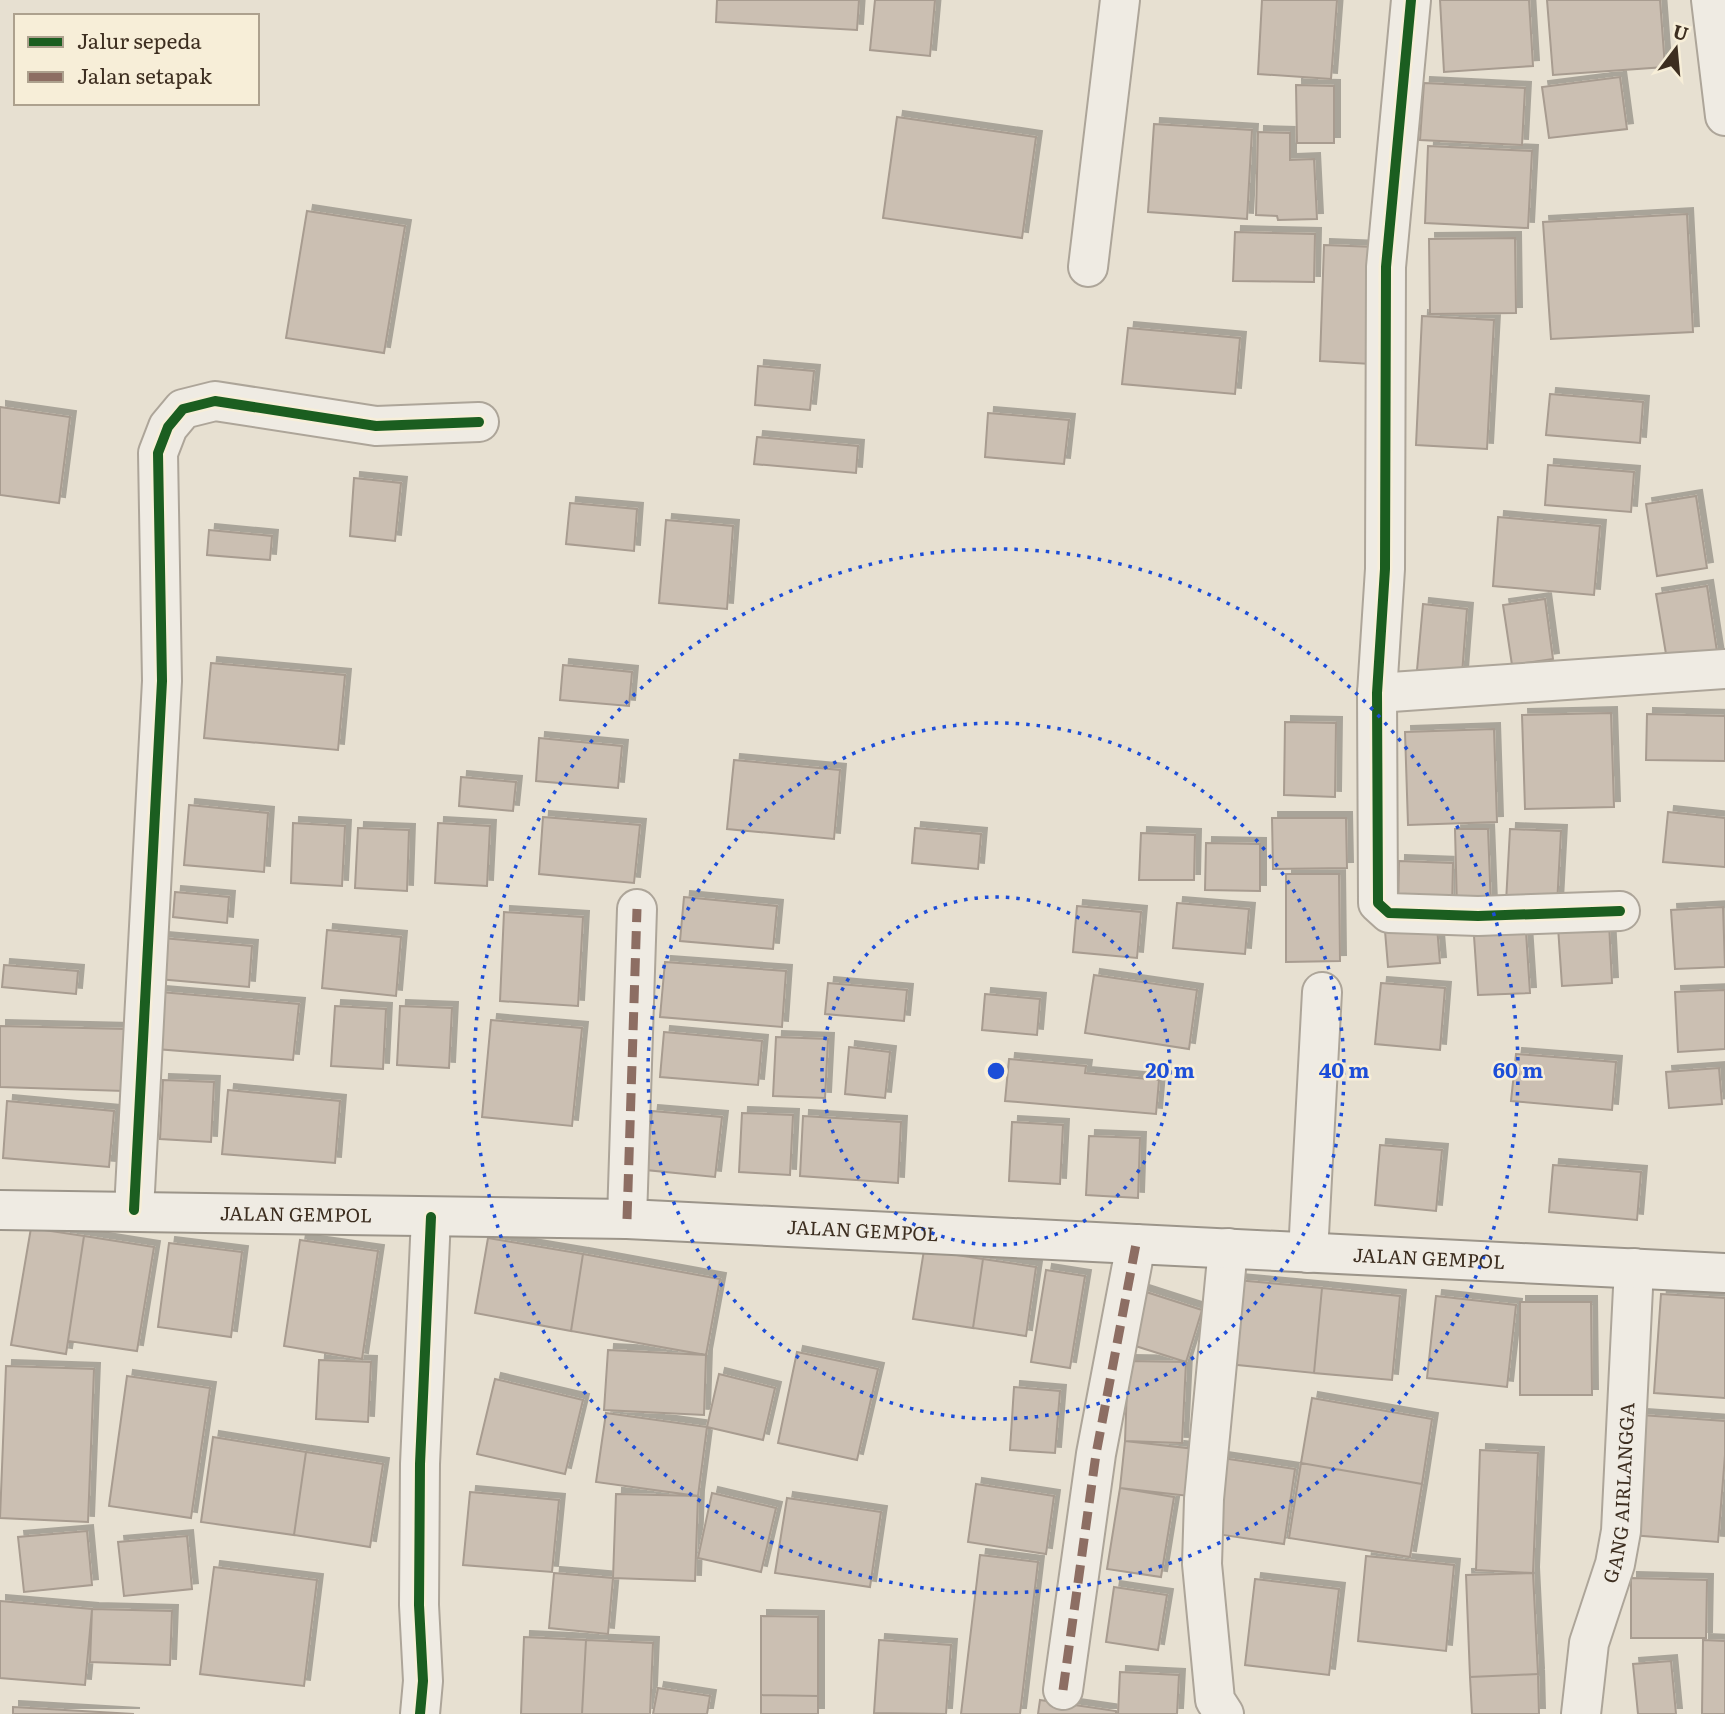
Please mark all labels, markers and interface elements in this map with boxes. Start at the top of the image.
legend [14,14,259,105]
north arrow [1641,14,1711,84]
text: U [1670,16,1692,47]
text: Jalur sepeda [77,24,202,55]
text: Jalan setapak [77,59,212,90]
text: 20 m [1145,1053,1195,1084]
text: 40 m [1319,1053,1369,1084]
text: 60 m [1493,1053,1543,1084]
centre of rings [984,1059,1008,1083]
street label: JALAN GEMPOL [220,1198,372,1228]
street label: JALAN GEMPOL [786,1212,940,1247]
street label: JALAN GEMPOL [1352,1240,1506,1275]
street label: GANG AIRLANGGA [1595,1402,1640,1587]

